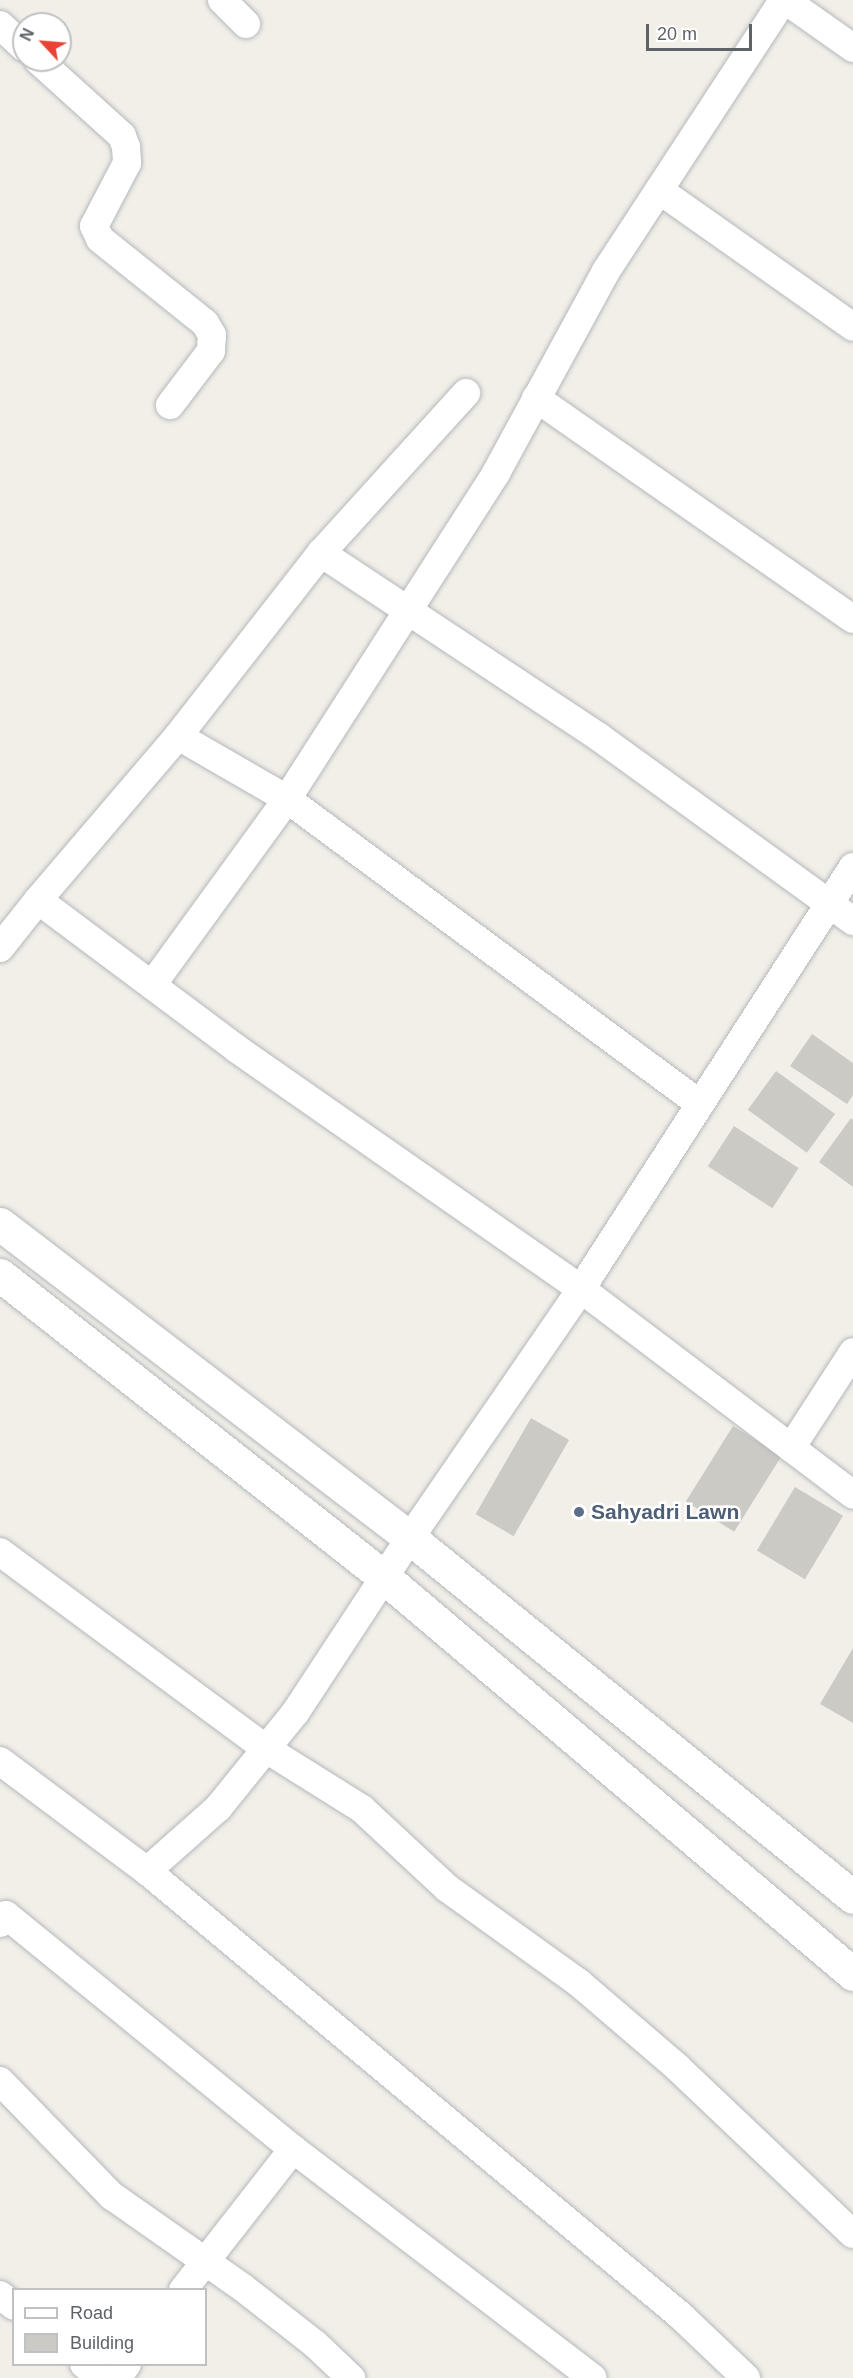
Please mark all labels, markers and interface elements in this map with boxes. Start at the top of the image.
north arrow [12,12,72,72]
scale bar [649,12,756,50]
text: 20 m [657,24,697,44]
text: N [17,26,37,44]
place label: Sahyadri Lawn [591,1499,739,1525]
marker: Sahyadri Lawn [572,1505,586,1519]
legend [12,2288,207,2366]
text: Road [70,2303,113,2323]
text: Building [70,2333,134,2353]

